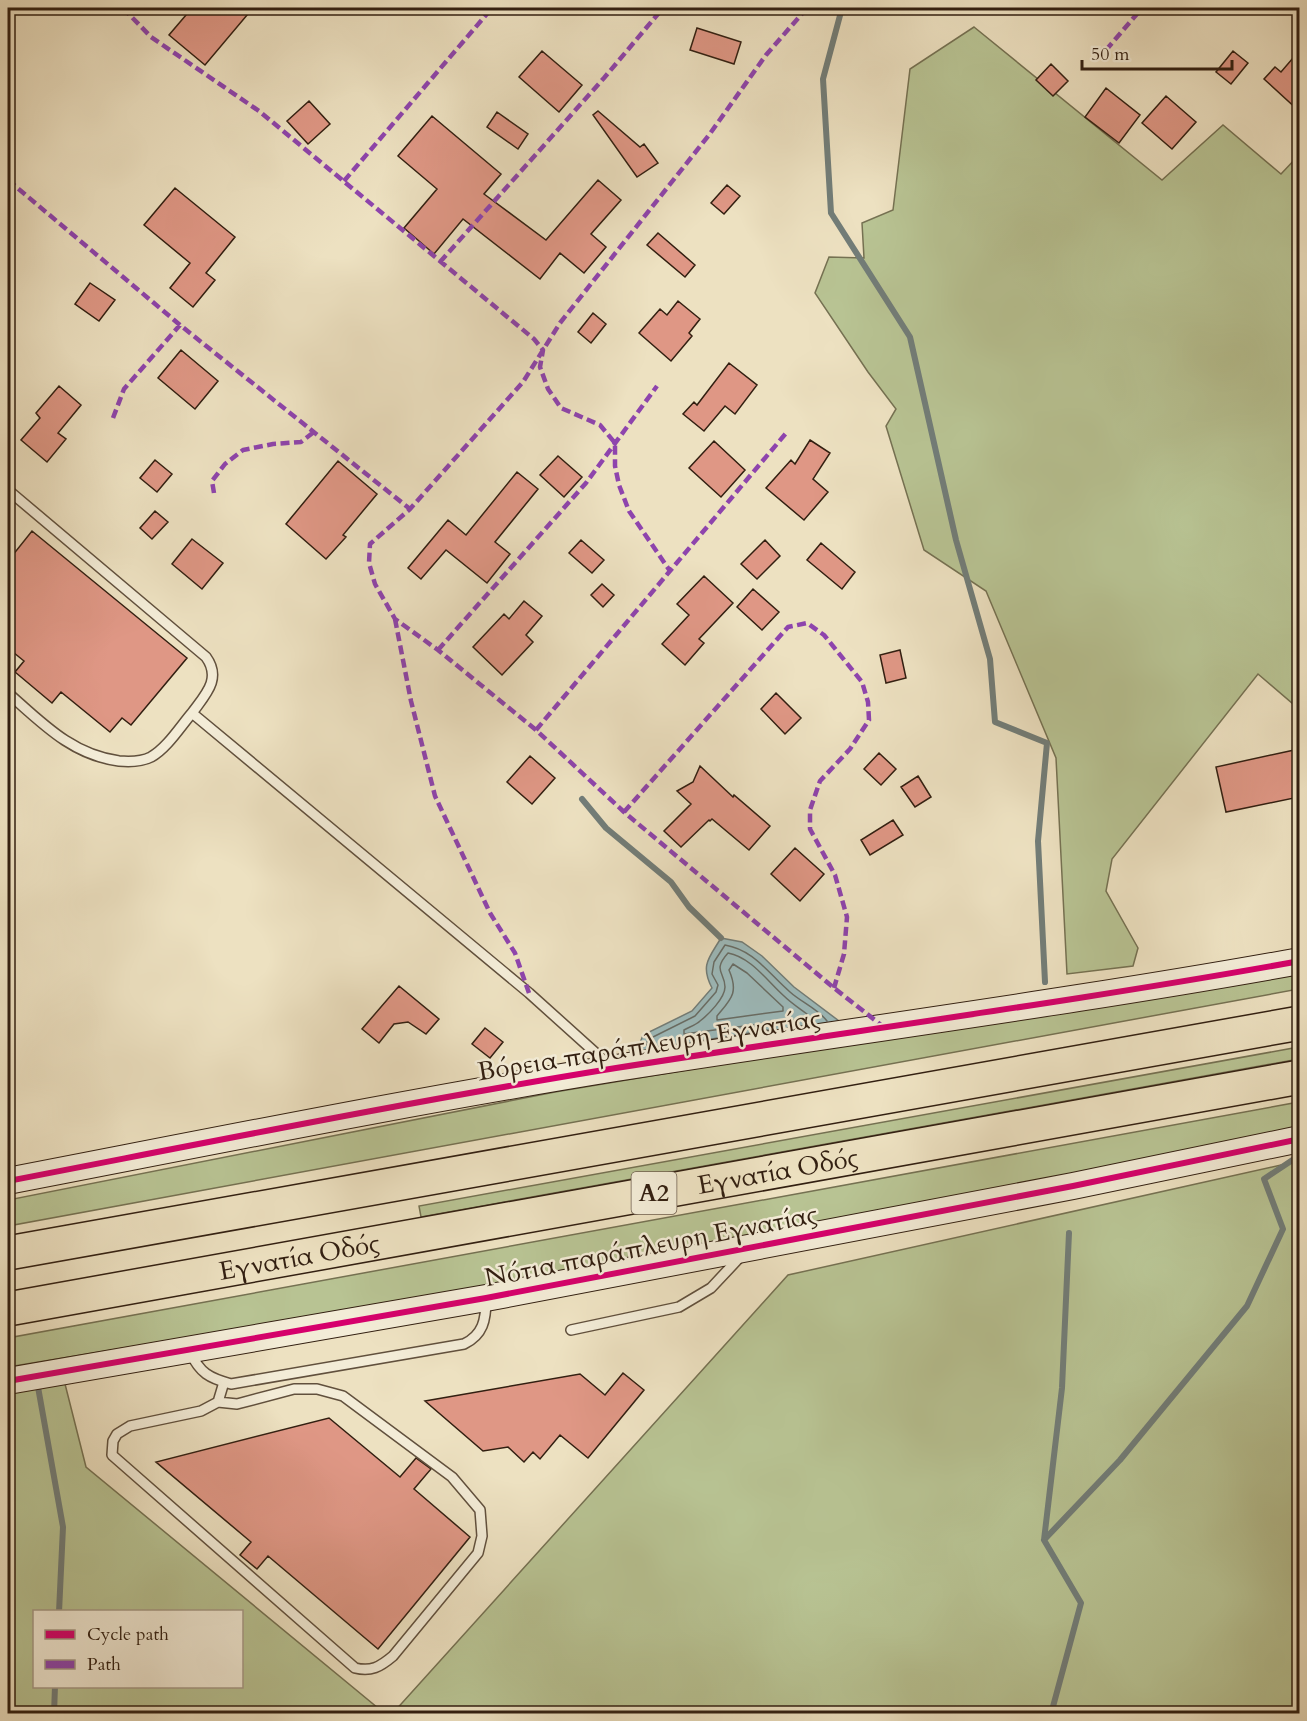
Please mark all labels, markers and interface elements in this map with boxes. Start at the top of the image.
scale bar [1082,33,1232,71]
text: 50 m [1091,42,1130,67]
street label: Βόρεια παράπλευρη Εγνατίας [475,1001,823,1089]
street label: Εγνατία Οδός [694,1139,861,1202]
road number: Α2 [632,1172,676,1214]
street label: Νότια παράπλευρη Εγνατίας [482,1197,820,1295]
street label: Εγνατία Οδός [216,1225,383,1288]
legend [33,1610,243,1688]
text: Cycle path [87,1622,169,1647]
text: Path [87,1652,121,1677]

